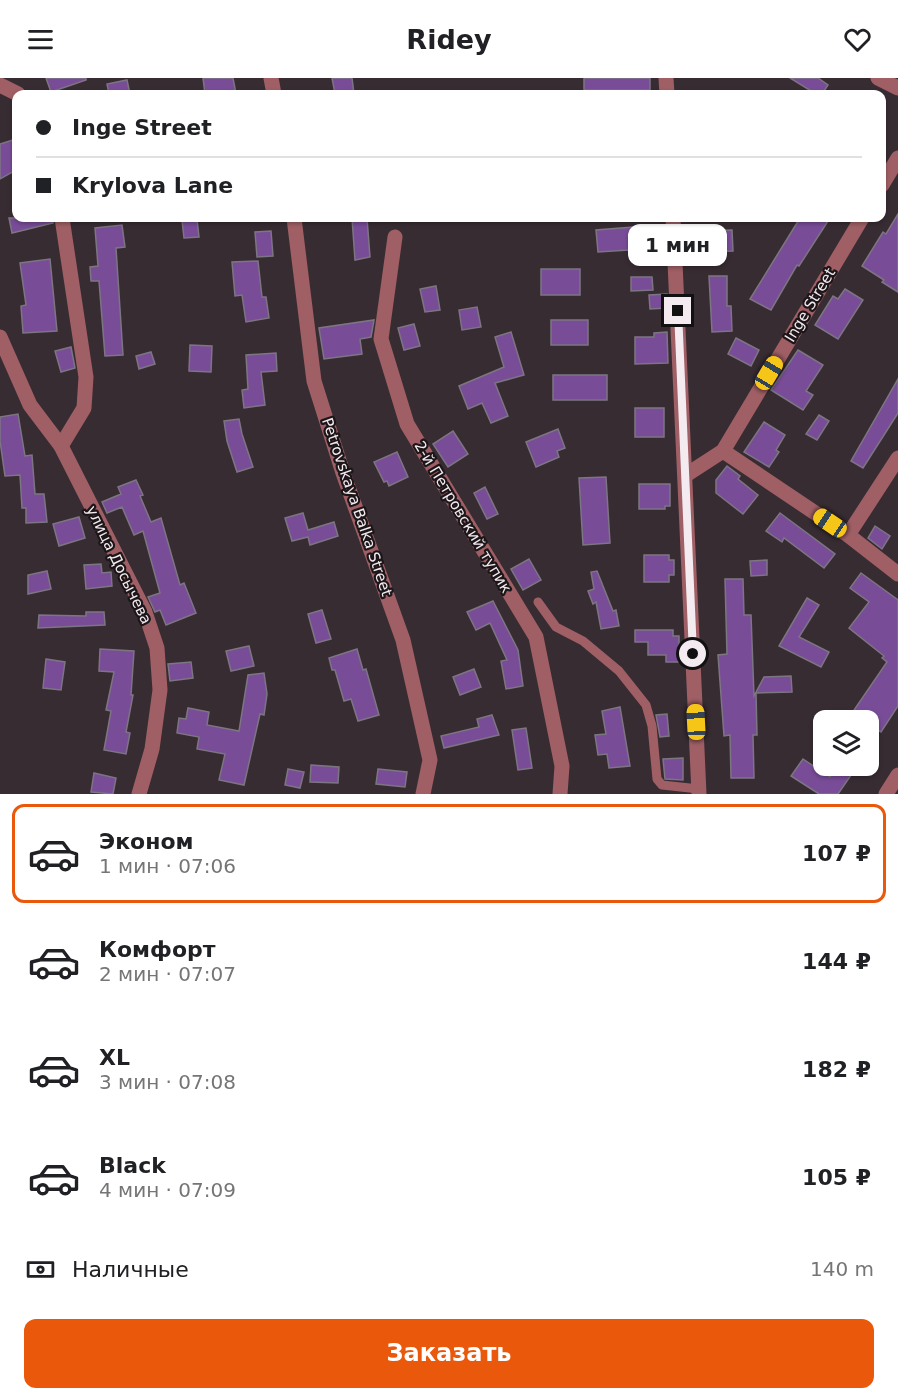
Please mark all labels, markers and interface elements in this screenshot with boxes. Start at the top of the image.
icon: menu [24,23,57,56]
icon: heart [841,23,874,56]
text: Ridey [406,24,492,55]
text: Inge Street [72,115,212,140]
text: Krylova Lane [72,173,233,198]
callout: 1 мин [628,224,728,266]
text: 1 мин [645,233,710,257]
street label: Inge Street [781,265,839,345]
route end [664,297,691,324]
car [752,353,786,393]
street label: Petrovskaya Balka Street [318,415,396,599]
street label: 2-й Петровский тупик [410,438,516,596]
street label: улица Досычева [83,503,155,627]
car [810,505,850,541]
route start [679,640,706,667]
car [686,704,706,740]
map controls [813,710,879,776]
button: layers [813,710,879,776]
icon: car [27,827,81,881]
text: Эконом [99,829,194,854]
text: 107 ₽ [802,841,871,866]
text: 1 мин · 07:06 [99,854,236,878]
icon: car [27,935,81,989]
text: Комфорт [99,937,216,962]
text: 144 ₽ [802,949,871,974]
text: 2 мин · 07:07 [99,962,236,986]
icon: car [27,1043,81,1097]
text: XL [99,1045,130,1070]
text: 182 ₽ [802,1057,871,1082]
text: 3 мин · 07:08 [99,1070,236,1094]
icon: car [27,1151,81,1205]
text: Black [99,1153,166,1178]
text: 105 ₽ [802,1165,871,1190]
text: 4 мин · 07:09 [99,1178,236,1202]
icon: cash [24,1253,57,1286]
text: Наличные [72,1257,189,1282]
text: 140 m [810,1257,874,1281]
button: Заказать [24,1319,874,1388]

